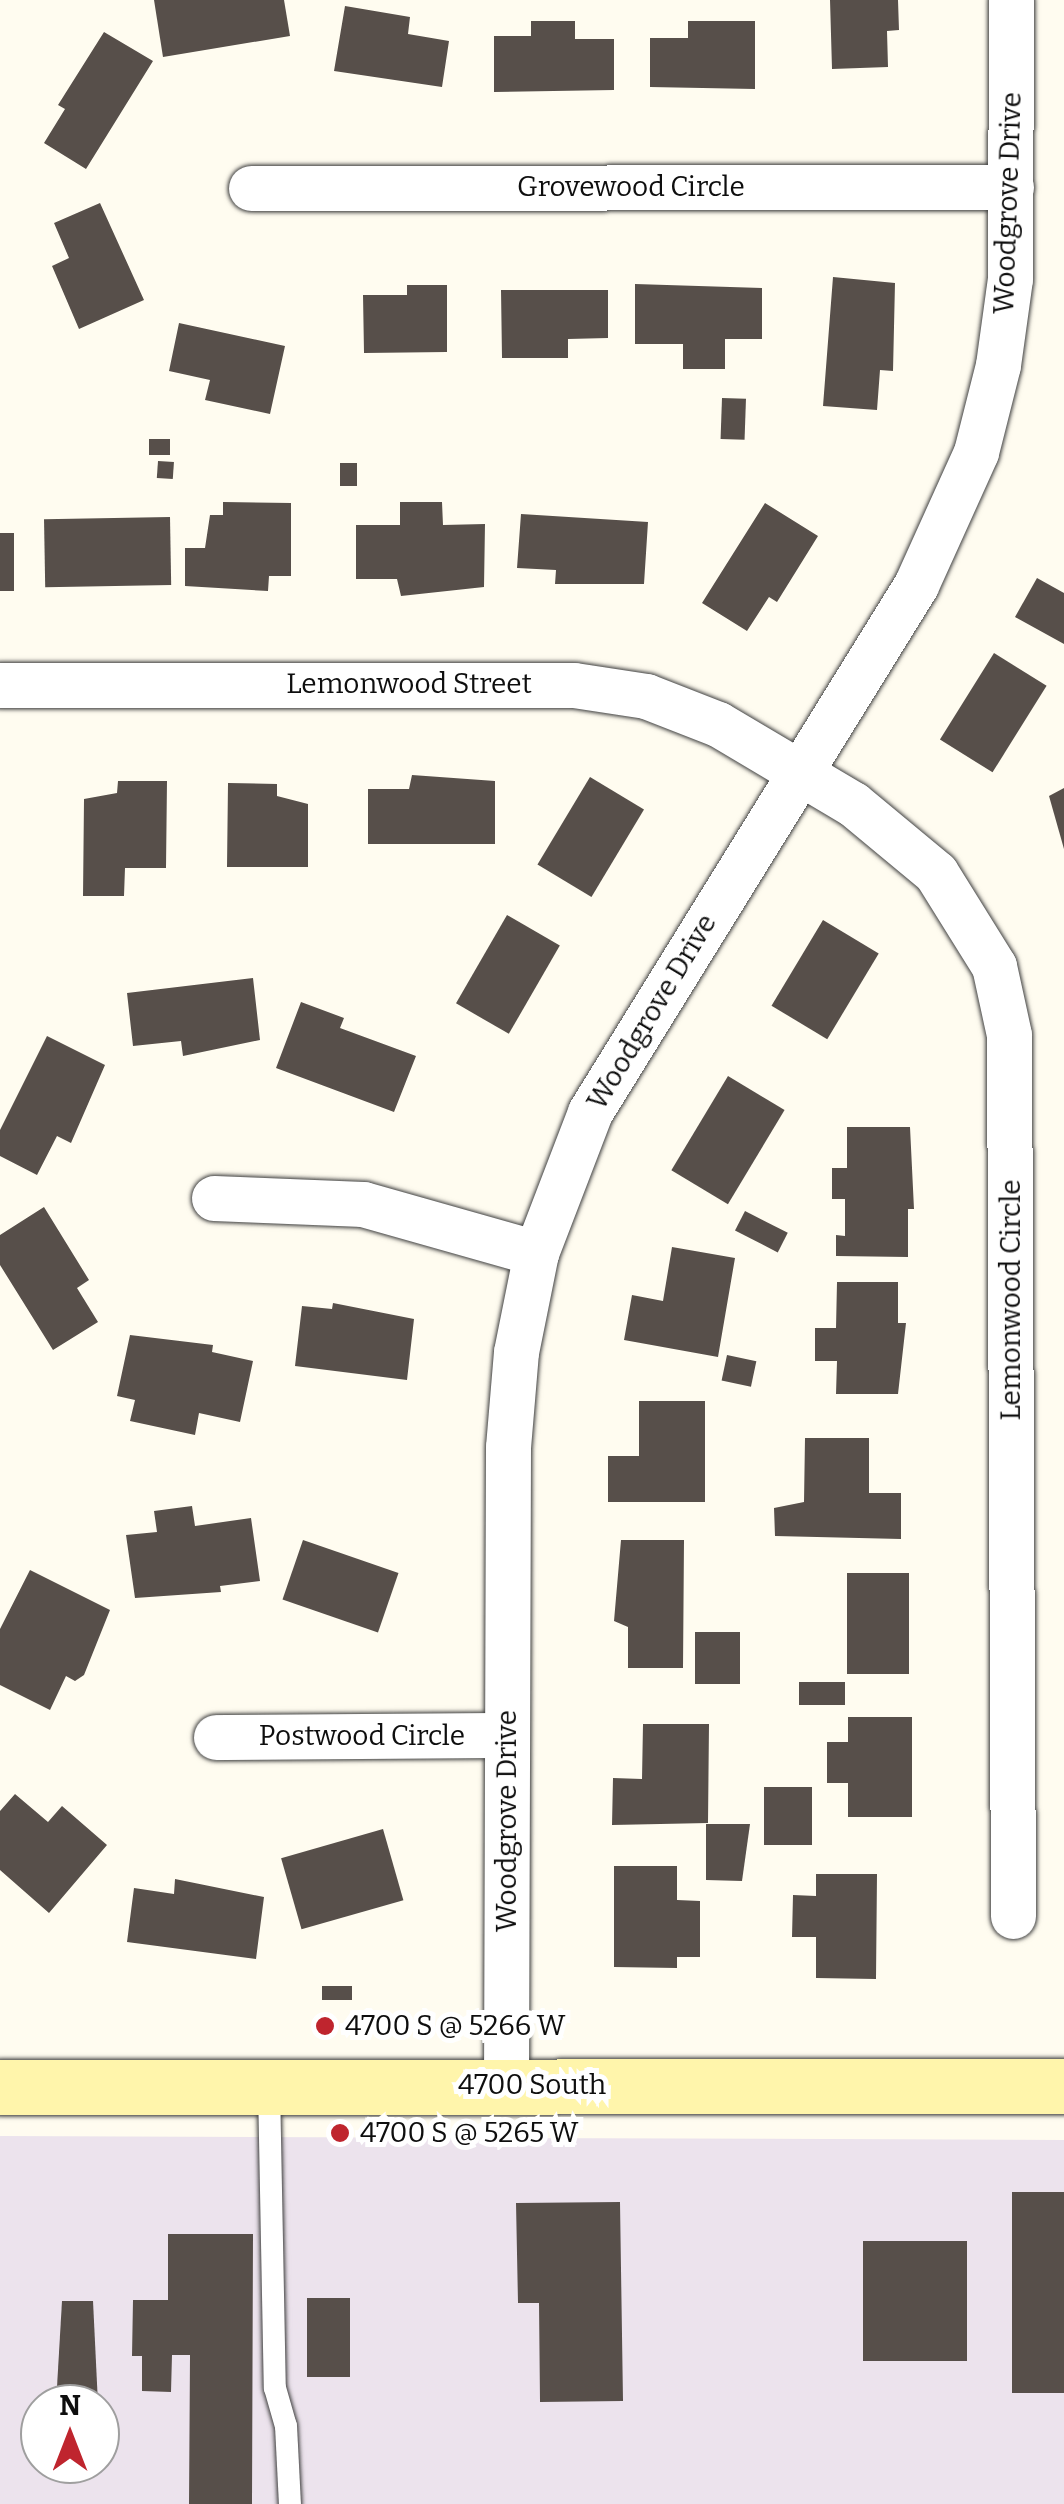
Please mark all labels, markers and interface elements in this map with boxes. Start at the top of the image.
street label: Woodgrove Drive [987,91,1029,315]
street label: Grovewood Circle [517,170,745,204]
street label: Lemonwood Street [286,667,532,701]
street label: Woodgrove Drive [580,908,724,1116]
street label: Lemonwood Circle [994,1179,1028,1421]
street label: Woodgrove Drive [490,1710,524,1932]
street label: Postwood Circle [259,1719,465,1753]
place label: 4700 S @ 5266 W [345,2009,565,2043]
marker: 4700 S @ 5266 W [314,2015,336,2037]
street label: 4700 South [458,2068,606,2102]
place label: 4700 S @ 5265 W [360,2116,578,2150]
marker: 4700 S @ 5265 W [329,2122,351,2144]
north arrow [20,2384,120,2484]
text: N [59,2389,81,2422]

